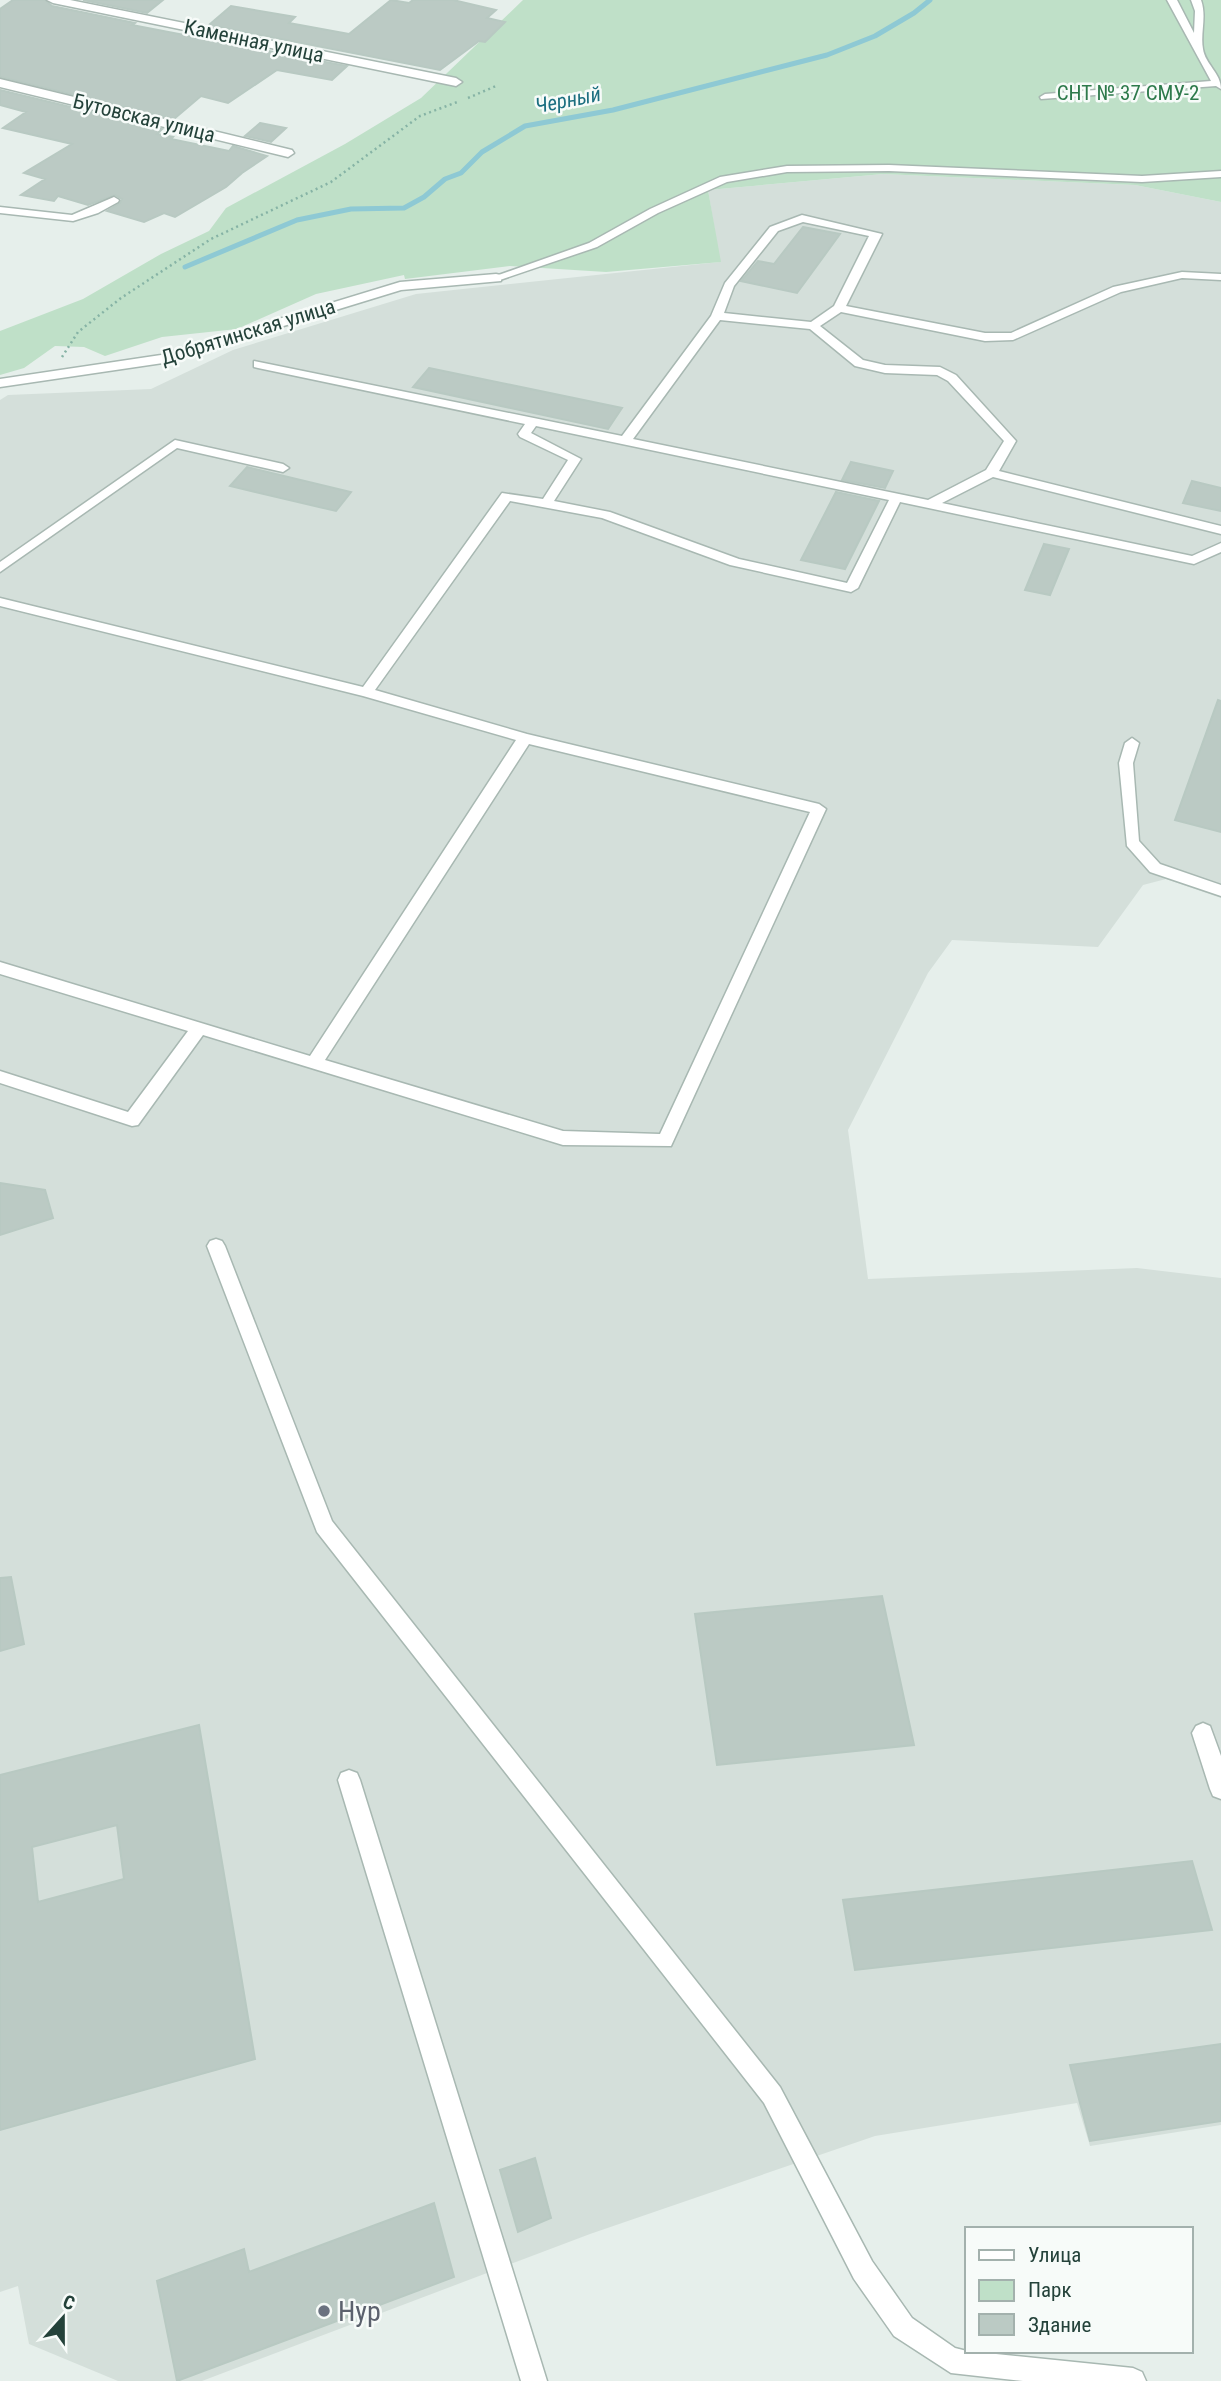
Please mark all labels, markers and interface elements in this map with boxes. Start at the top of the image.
street label: Каменная улица [182,14,326,68]
park label: СНТ № 37 СМУ-2 [1057,81,1199,105]
water label: Черный [533,82,603,118]
street label: Бутовская улица [71,89,217,147]
street label: Добрятинская улица [158,294,338,370]
legend [965,2227,1193,2353]
text: Улица [1028,2243,1081,2267]
text: Парк [1028,2278,1072,2302]
north arrow [28,2283,98,2353]
text: С [60,2290,78,2315]
place label: Нур [338,2295,381,2328]
marker: Нур [316,2303,332,2319]
text: Здание [1028,2313,1092,2337]

